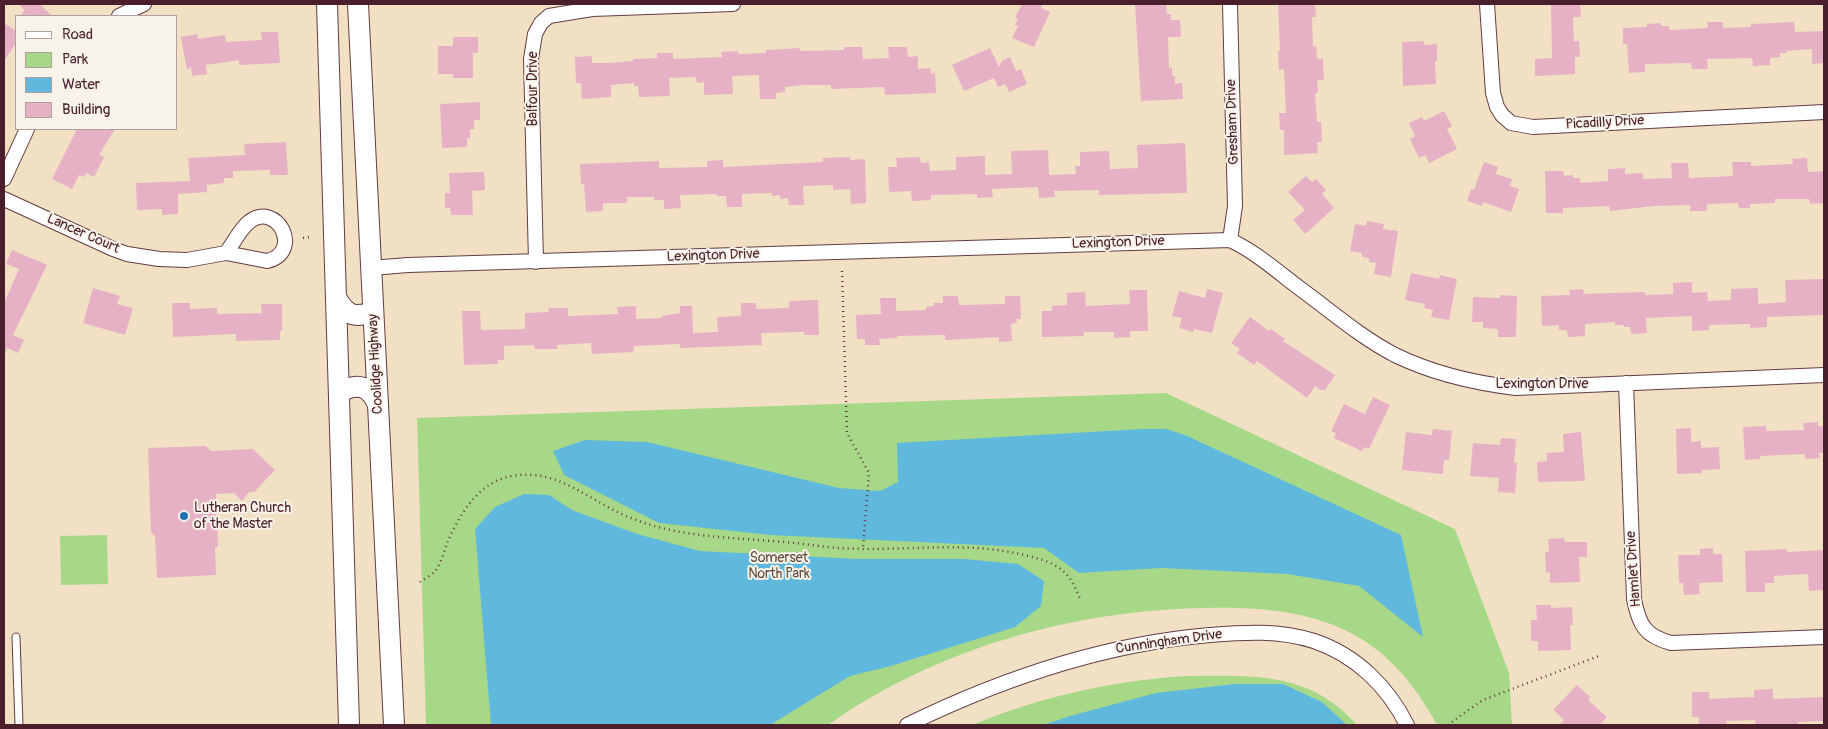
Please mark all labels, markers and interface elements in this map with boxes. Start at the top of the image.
legend [15,15,178,130]
text: Road [62,25,93,44]
text: Park [62,50,88,69]
street label: Balfour Drive [525,51,541,127]
text: Water [62,75,100,94]
street label: Gresham Drive [1223,79,1243,165]
text: Building [62,100,110,119]
street label: Picadilly Drive [1565,113,1645,133]
street label: Lancer Court [44,211,122,257]
street label: Lexington Drive [1071,233,1165,253]
street label: Lexington Drive [666,246,760,266]
street label: Coolidge Highway [365,313,387,415]
street label: Lexington Drive [1496,376,1588,392]
place label: Lutheran Church of the Master [194,500,291,532]
marker: Lutheran Church of the Master [178,510,190,522]
street label: Hamlet Drive [1623,530,1645,608]
park label: Somerset North Park [748,550,810,582]
street label: Cunningham Drive [1115,626,1223,658]

